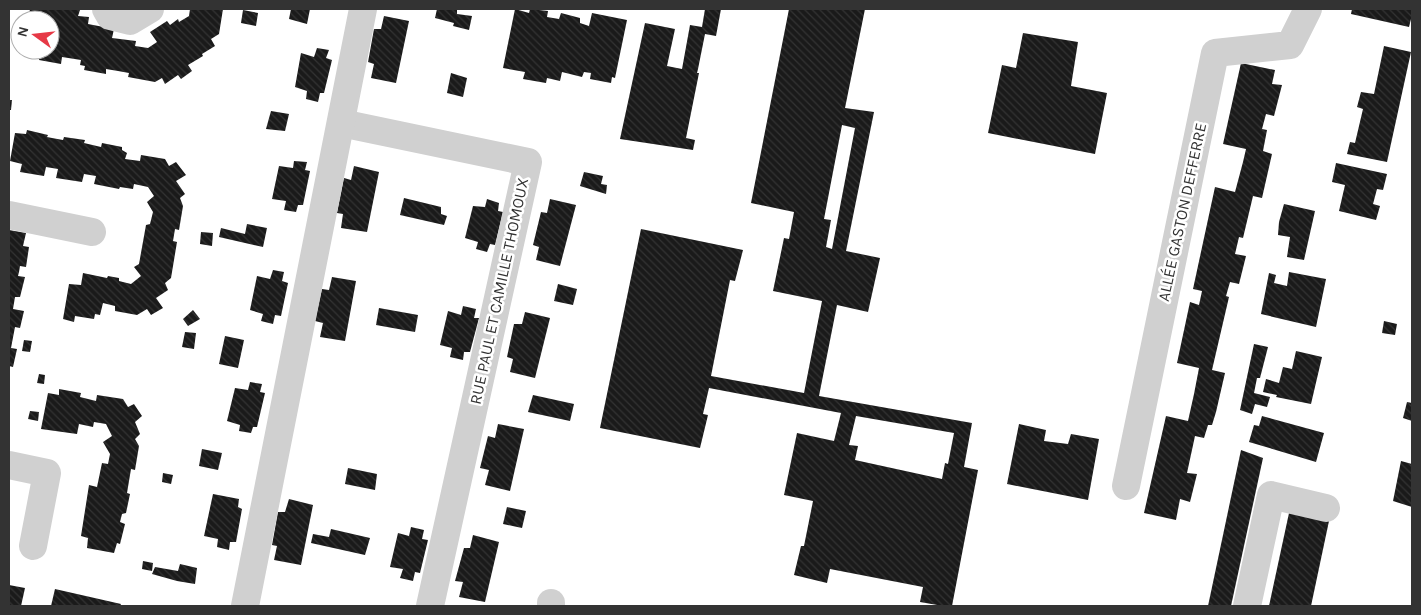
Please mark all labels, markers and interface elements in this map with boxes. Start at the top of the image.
north arrow [10,10,60,60]
text: N [13,25,32,39]
street label: ALLÉE GASTON DEFFERRE [1154,121,1210,303]
street label: RUE PAUL ET CAMILLE THOMOUX [466,176,532,406]

